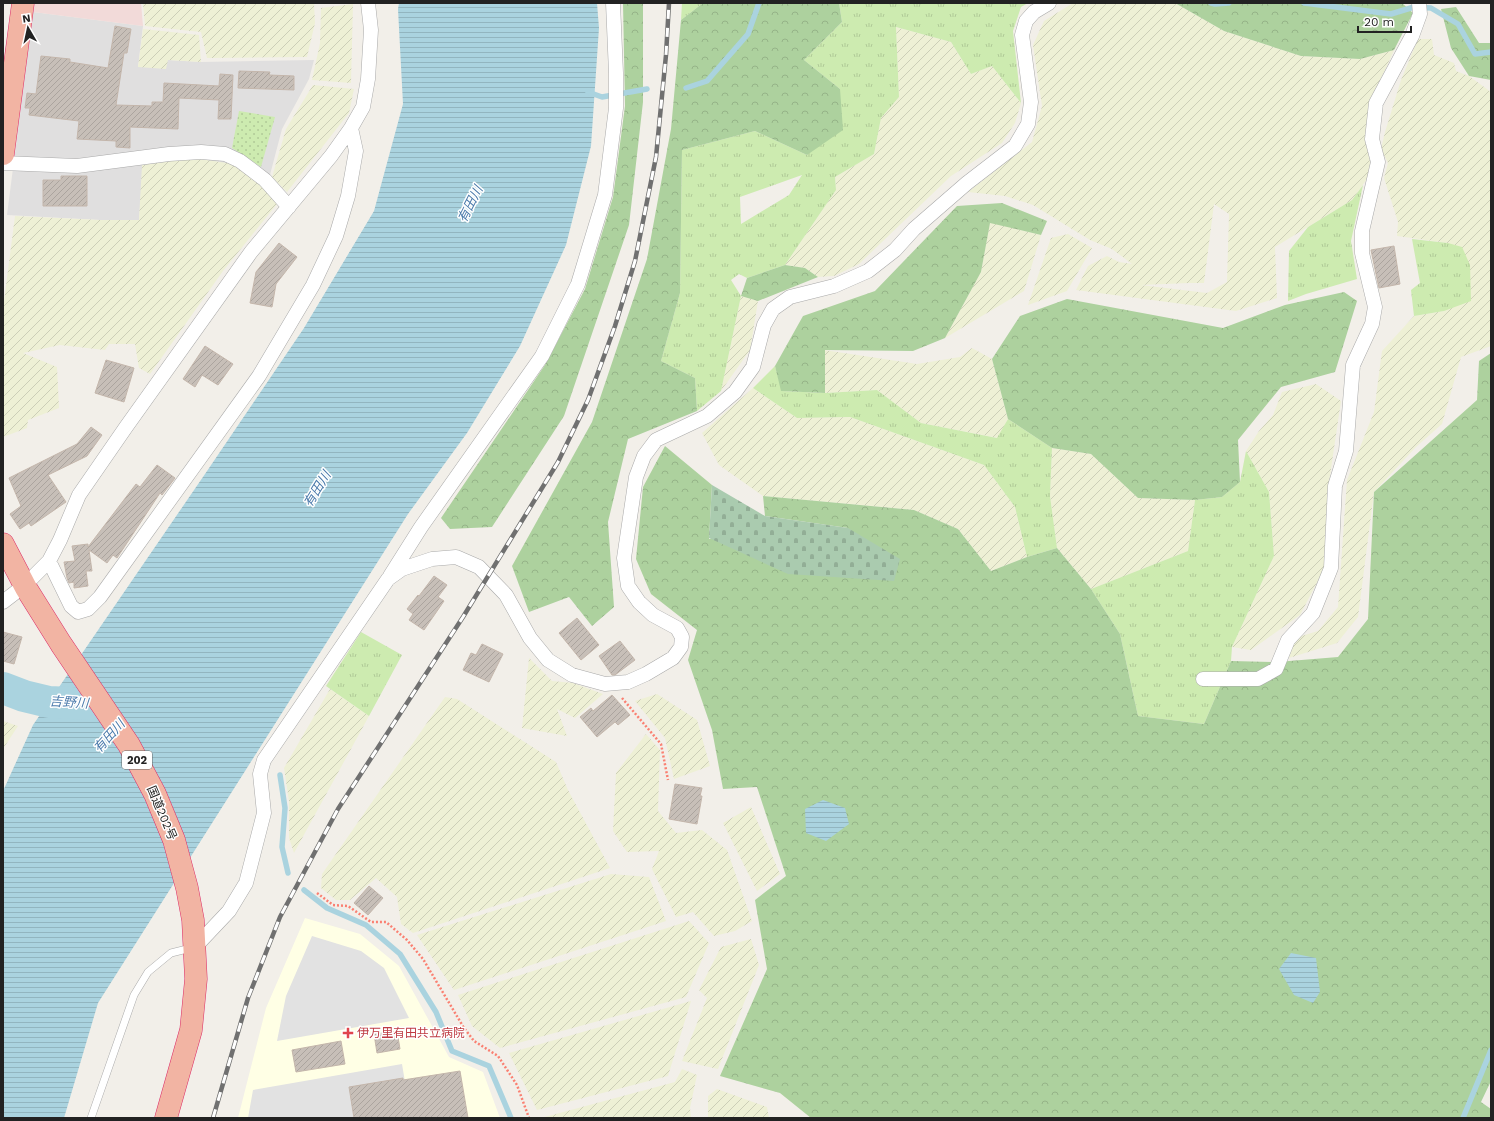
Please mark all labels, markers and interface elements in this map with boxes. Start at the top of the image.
north arrow [8,8,48,48]
scale bar [1358,8,1411,34]
text: N [21,12,32,26]
text: 20 m [1364,15,1394,29]
water label: 有田川 [454,181,486,225]
water label: 有田川 [300,467,335,510]
water label: 吉野川 [49,693,91,711]
water label: 有田川 [90,715,129,756]
road number: 202 [122,751,152,769]
street label: 国道202号 [144,784,180,842]
place label: 伊万里有田共立病院 [357,1026,465,1040]
marker: 伊万里有田共立病院 [342,1027,354,1039]

